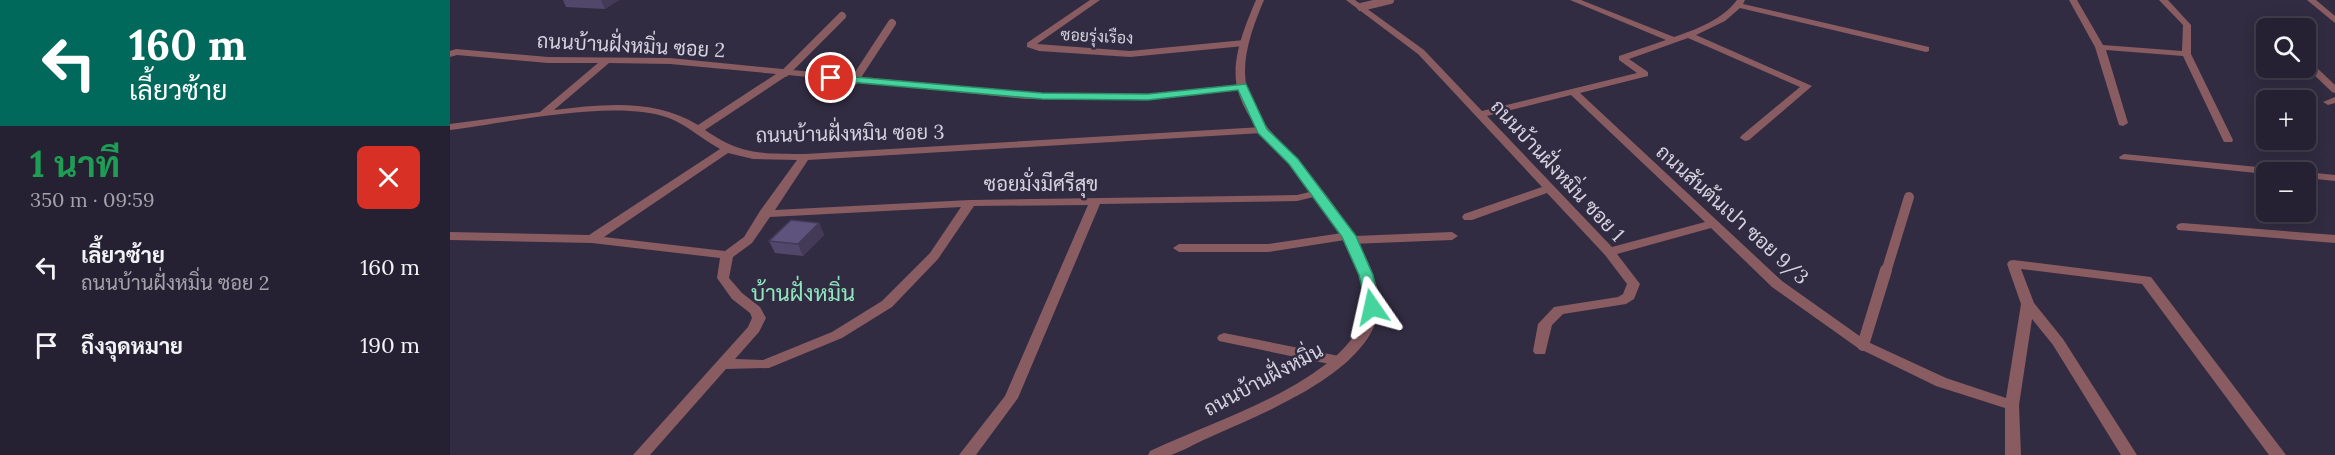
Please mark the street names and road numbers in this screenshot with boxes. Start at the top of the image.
street label: ถนนบ้านฝั่งหมิ่น ซอย 2 [536,24,726,62]
street label: ซอยรุ่งเรือง [1060,24,1134,50]
street label: ถนนบ้านฝั่งหมิ่น ซอย 1 [1486,92,1633,246]
street label: ถนนบ้านฝั่งหมิน ซอย 3 [755,115,945,147]
street label: ถนนสันต้นเปา ซอย 9/3 [1651,139,1815,290]
street label: ซอยมั่งมีศรีสุข [984,167,1098,198]
street label: ถนนบ้านฝั่งหมิ่น [1197,334,1327,421]

